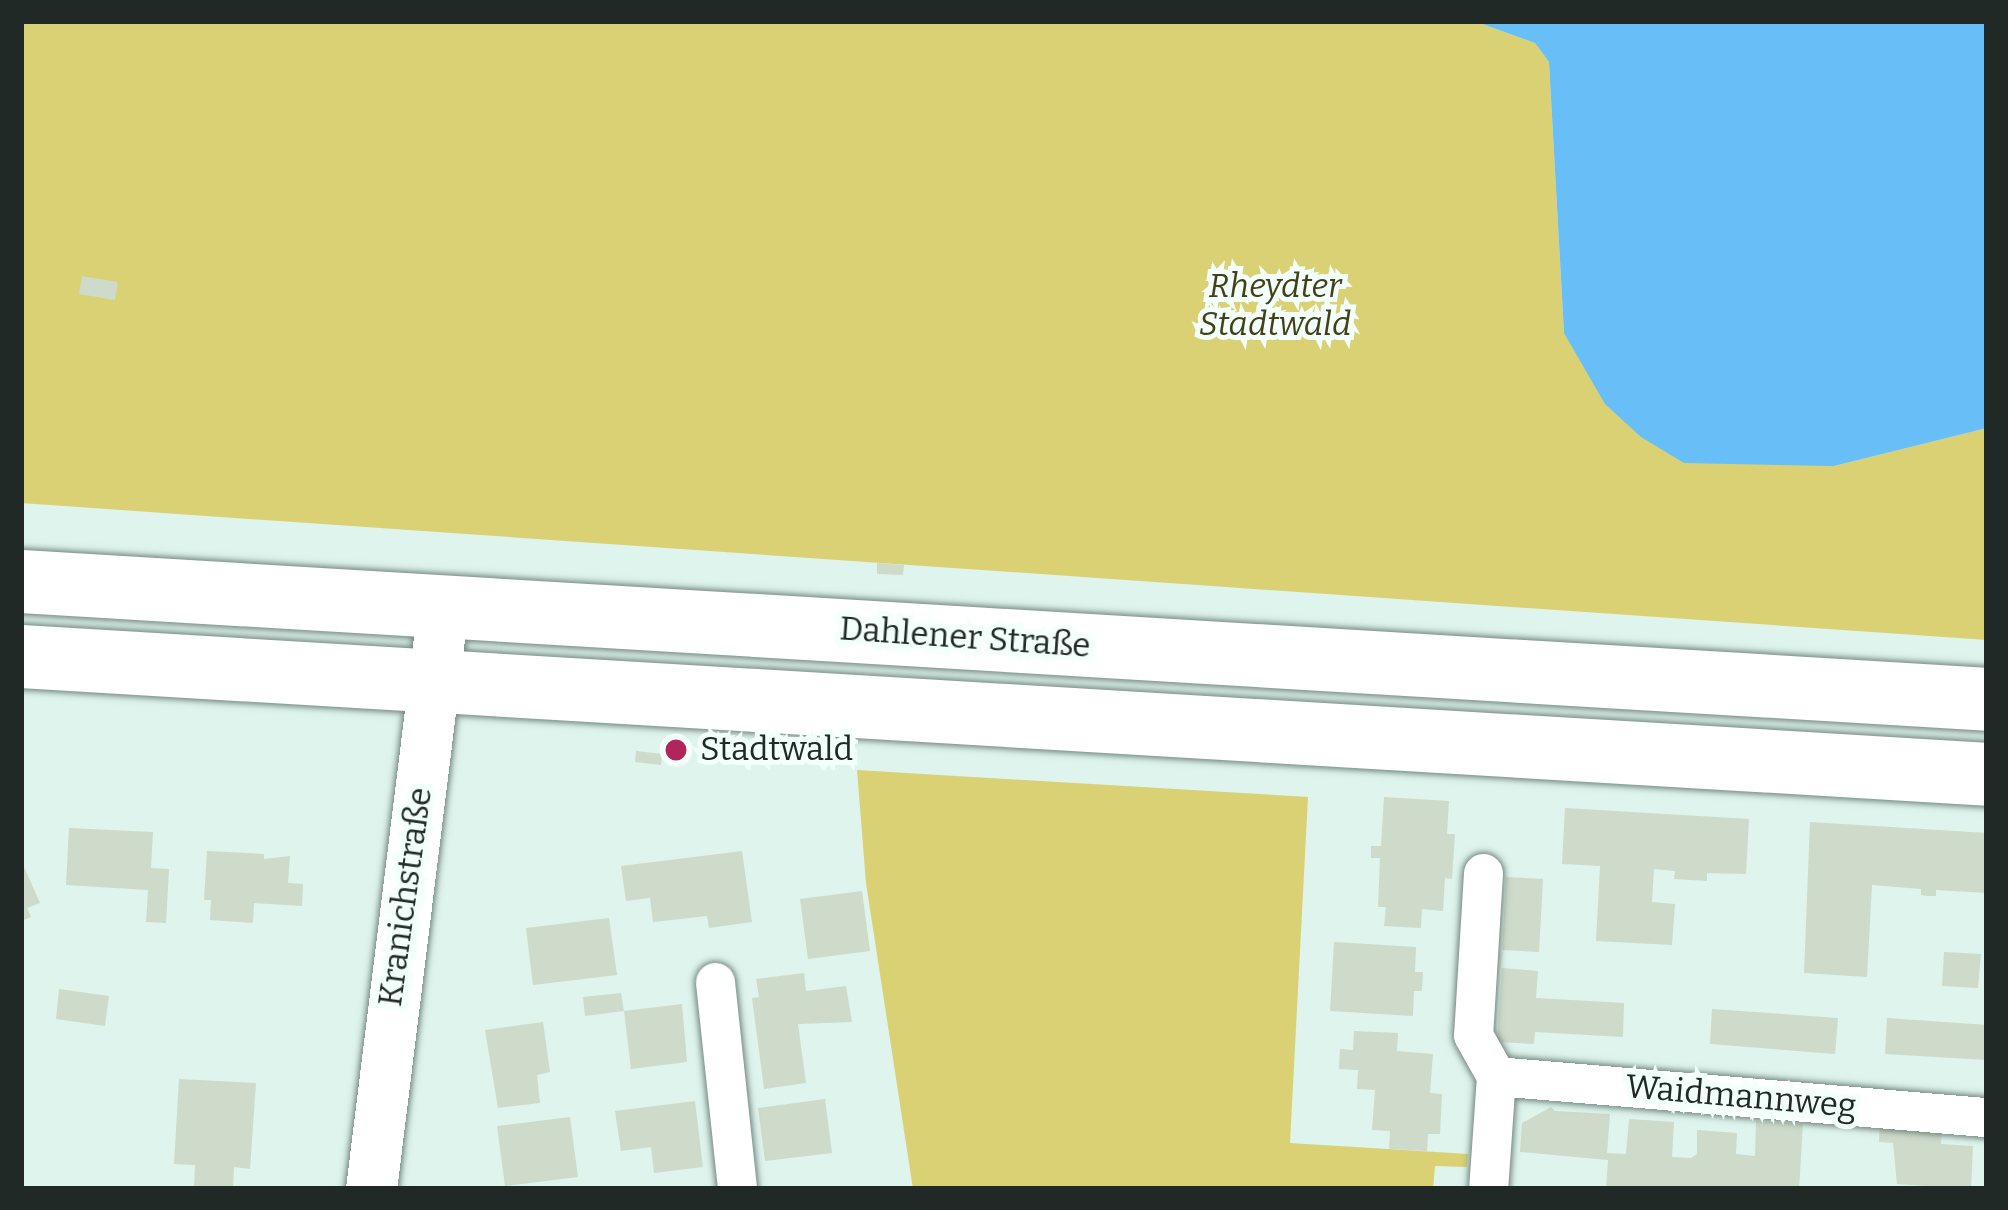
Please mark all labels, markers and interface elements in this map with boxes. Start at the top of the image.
park label: Rheydter Stadtwald [1199,267,1351,345]
street label: Dahlener Straße [838,609,1092,667]
place label: Stadtwald [700,730,853,770]
marker: Stadtwald [663,737,689,763]
street label: Kranichstraße [371,785,441,1009]
street label: Waidmannweg [1624,1067,1858,1127]

